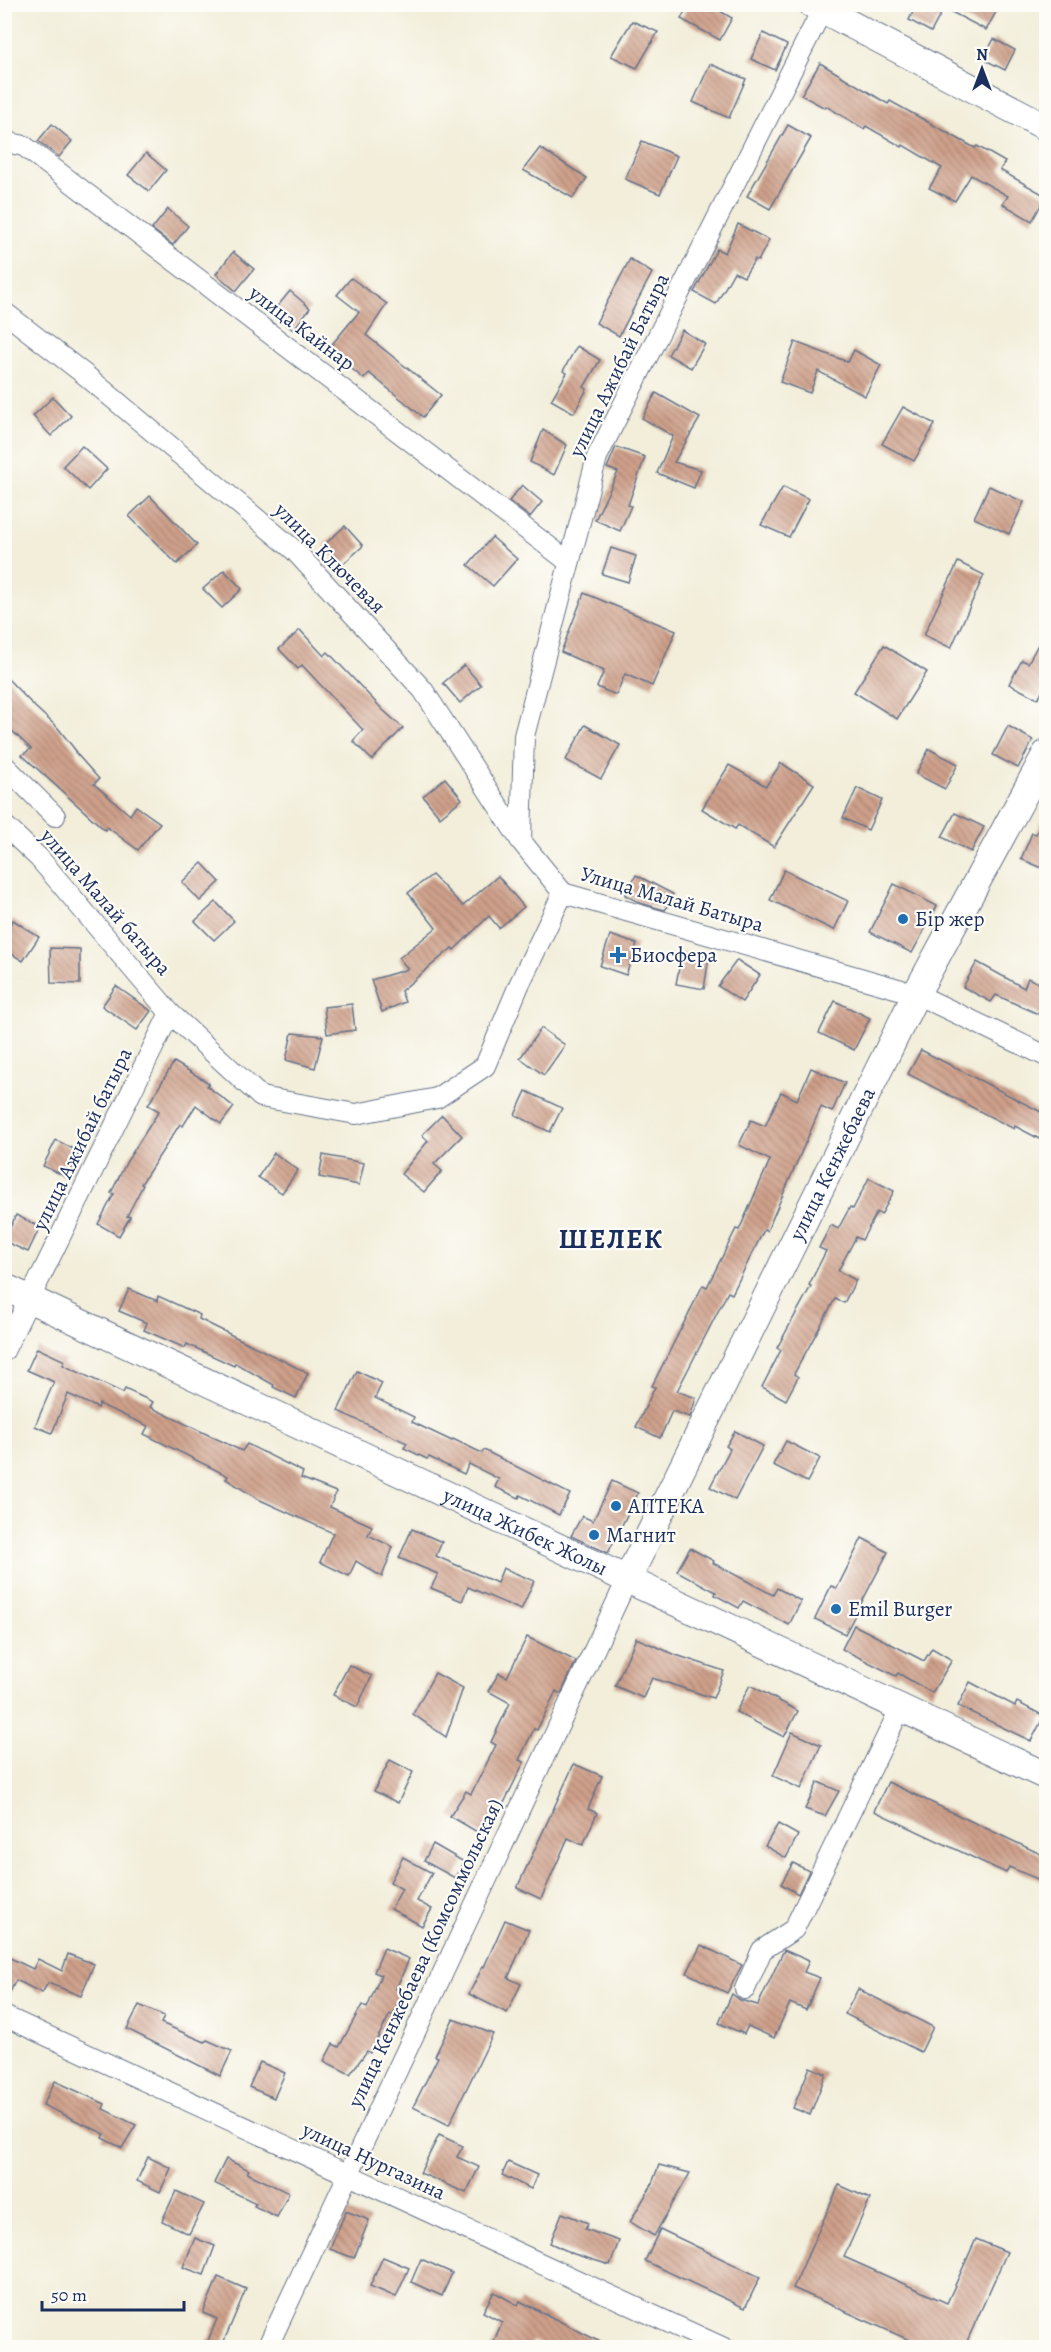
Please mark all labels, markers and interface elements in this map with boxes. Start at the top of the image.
north arrow [952,39,1012,99]
text: N [976,44,988,66]
street label: улица Ажибай Батыра [562,268,676,463]
street label: улица Кайнар [242,278,361,377]
street label: улица Ключевая [268,496,392,620]
street label: улица Малай батыра [34,822,178,982]
street label: Улица Малай Батыра [577,859,767,939]
place label: Бір жер [915,905,985,933]
marker: Бір жер [896,912,910,926]
place label: Биосфера [630,941,718,969]
marker: Биосфера [611,948,625,962]
street label: улица Ажибай батыра [25,1043,139,1236]
street label: улица Кенжебаева [782,1082,882,1246]
district label: ШЕЛЕК [559,1221,663,1257]
street label: улица Жибек Жолы [438,1481,612,1582]
place label: АПТЕКА [627,1492,705,1520]
marker: АПТЕКА [609,1499,623,1513]
place label: Магнит [606,1521,676,1549]
marker: Магнит [587,1528,601,1542]
place label: Emil Burger [848,1595,952,1623]
marker: Emil Burger [829,1602,843,1616]
street label: улица Кенжебаева (Комсоммольская) [341,1794,509,2113]
street label: улица Нургазина [297,2115,451,2207]
scale bar [42,2274,184,2312]
text: 50 m [51,2283,87,2307]

